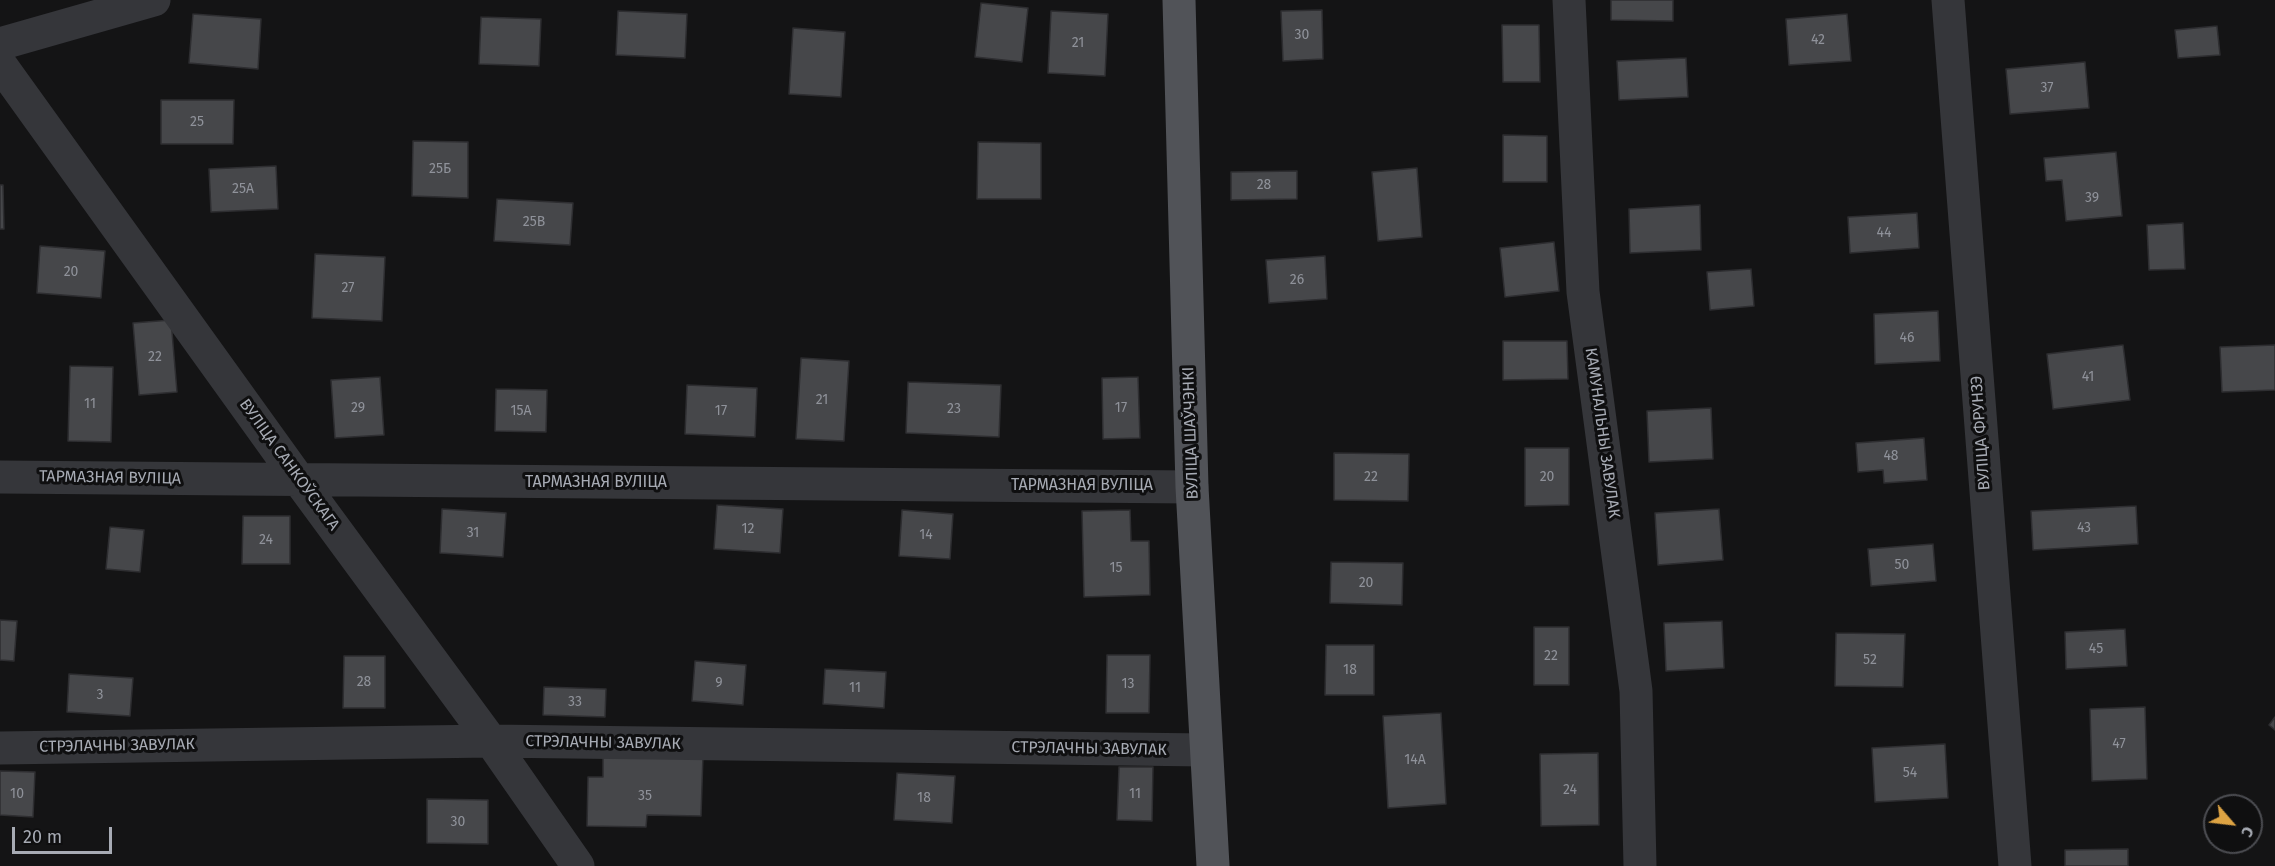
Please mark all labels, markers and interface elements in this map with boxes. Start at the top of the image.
house number: 30 [1295,27,1309,43]
house number: 42 [1811,32,1825,48]
house number: 21 [1072,35,1084,51]
house number: 37 [2040,80,2054,96]
house number: 25 [190,114,204,130]
house number: 25Б [429,161,451,177]
house number: 28 [1257,177,1271,193]
house number: 25А [232,181,254,197]
house number: 39 [2085,190,2099,206]
house number: 25В [523,214,545,230]
house number: 44 [1877,225,1891,241]
house number: 20 [64,264,78,280]
house number: 26 [1290,272,1304,288]
house number: 27 [341,280,355,296]
house number: 46 [1900,330,1914,346]
street label: КАМУНАЛЬНЫ ЗАВУЛАК [1581,347,1623,519]
house number: 22 [148,349,162,365]
street label: ВУЛІЦА ШАЎЧЭНКІ [1179,366,1203,500]
house number: 41 [2082,369,2094,385]
street label: ВУЛІЦА ФРУНЗЭ [1967,375,1995,491]
house number: 21 [816,392,828,408]
house number: 11 [84,396,96,412]
street label: ВУЛІЦА САНКОЎСКАГА [235,396,343,534]
house number: 29 [351,400,365,416]
house number: 17 [1115,400,1127,416]
house number: 23 [947,401,961,417]
house number: 15А [510,403,532,419]
house number: 17 [715,403,727,419]
house number: 48 [1883,448,1899,464]
street label: ТАРМАЗНАЯ ВУЛІЦА [39,467,181,489]
house number: 22 [1364,469,1378,485]
house number: 20 [1540,469,1554,485]
street label: ТАРМАЗНАЯ ВУЛІЦА [525,473,667,493]
street label: ТАРМАЗНАЯ ВУЛІЦА [1011,476,1153,496]
house number: 43 [2077,520,2091,536]
house number: 12 [742,521,754,537]
house number: 31 [467,525,479,541]
house number: 14 [919,527,933,543]
house number: 24 [259,532,273,548]
house number: 50 [1895,557,1909,573]
house number: 15 [1109,560,1123,576]
house number: 20 [1359,575,1373,591]
house number: 45 [2089,641,2103,657]
house number: 22 [1544,648,1558,664]
house number: 52 [1863,652,1877,668]
house number: 18 [1343,662,1357,678]
house number: 28 [357,674,371,690]
house number: 9 [715,675,723,691]
house number: 13 [1121,676,1135,692]
house number: 11 [849,680,861,696]
house number: 3 [97,687,103,703]
house number: 33 [568,694,582,710]
street label: СТРЭЛАЧНЫ ЗАВУЛАК [525,732,681,754]
street label: СТРЭЛАЧНЫ ЗАВУЛАК [39,735,195,757]
house number: 47 [2112,736,2126,752]
street label: СТРЭЛАЧНЫ ЗАВУЛАК [1011,738,1167,760]
house number: 14А [1404,752,1426,768]
house number: 54 [1903,765,1917,781]
house number: 24 [1563,782,1577,798]
house number: 10 [10,786,24,802]
house number: 11 [1129,786,1141,802]
house number: 35 [638,788,652,804]
house number: 18 [917,790,931,806]
north arrow [2203,794,2263,854]
house number: 30 [451,814,465,830]
scale bar [15,815,116,853]
text: С [2237,823,2258,840]
text: 20 m [23,826,62,848]

